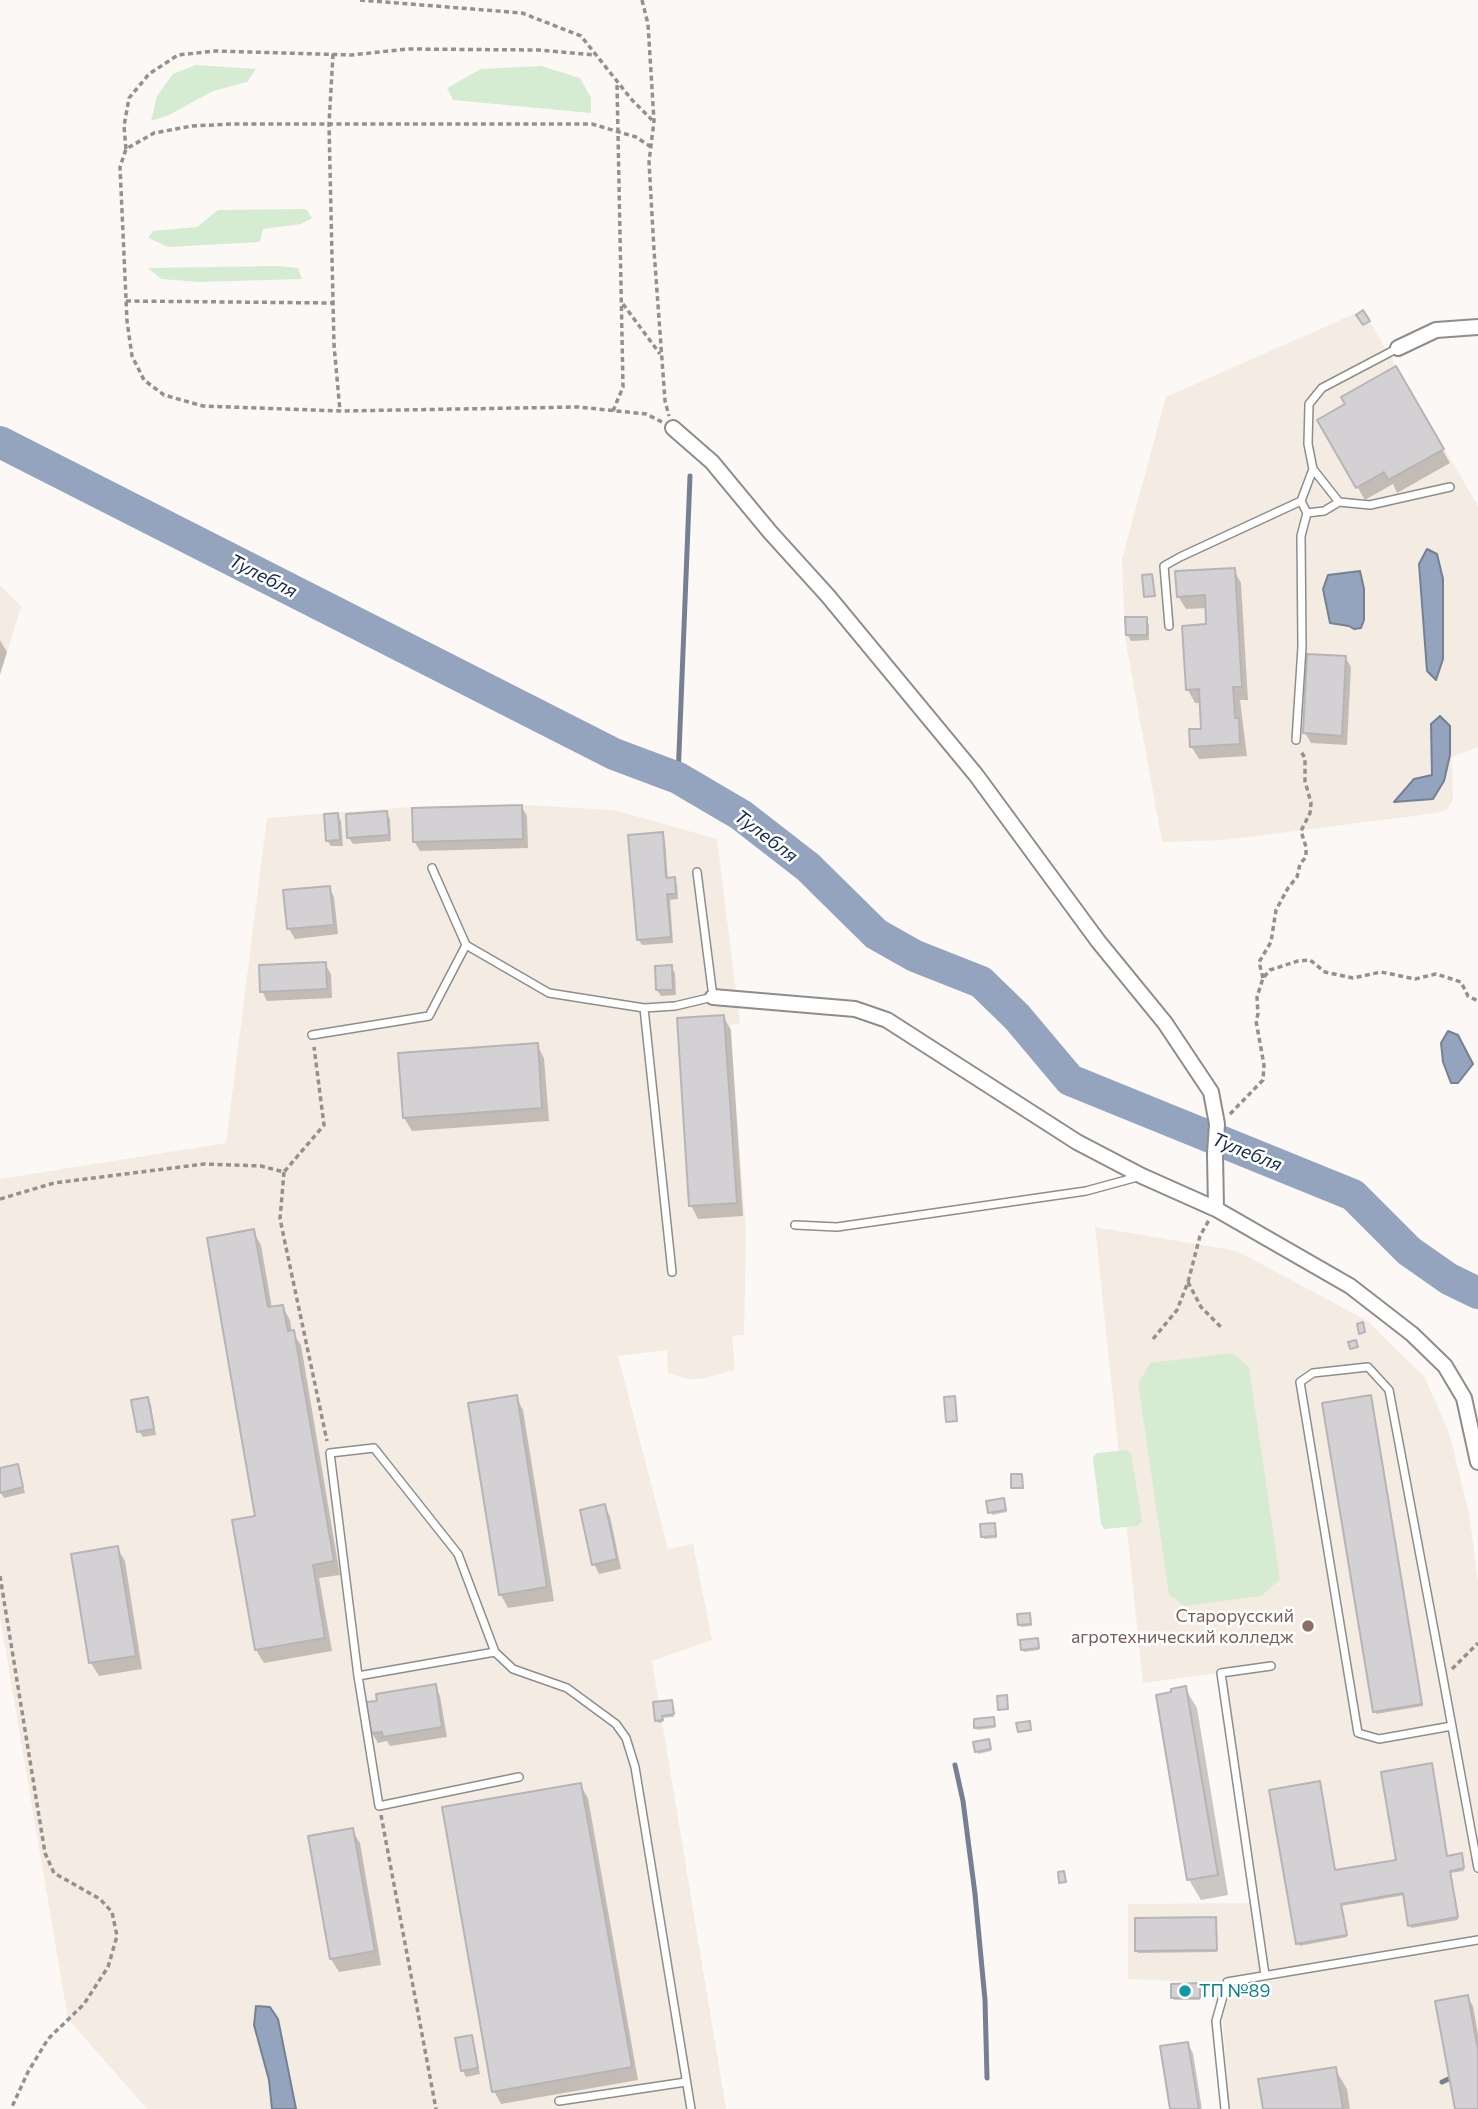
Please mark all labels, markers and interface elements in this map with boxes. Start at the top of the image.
water label: Тулебля [225,549,301,603]
water label: Тулебля [730,805,802,867]
water label: Тулебля [1209,1128,1285,1176]
place label: Старорусский агротехнический колледж [1071,1605,1294,1648]
marker: Старорусский агротехнический колледж [1300,1618,1316,1634]
place label: ТП №89 [1199,1980,1270,2002]
marker: ТП №89 [1177,1983,1193,1999]

